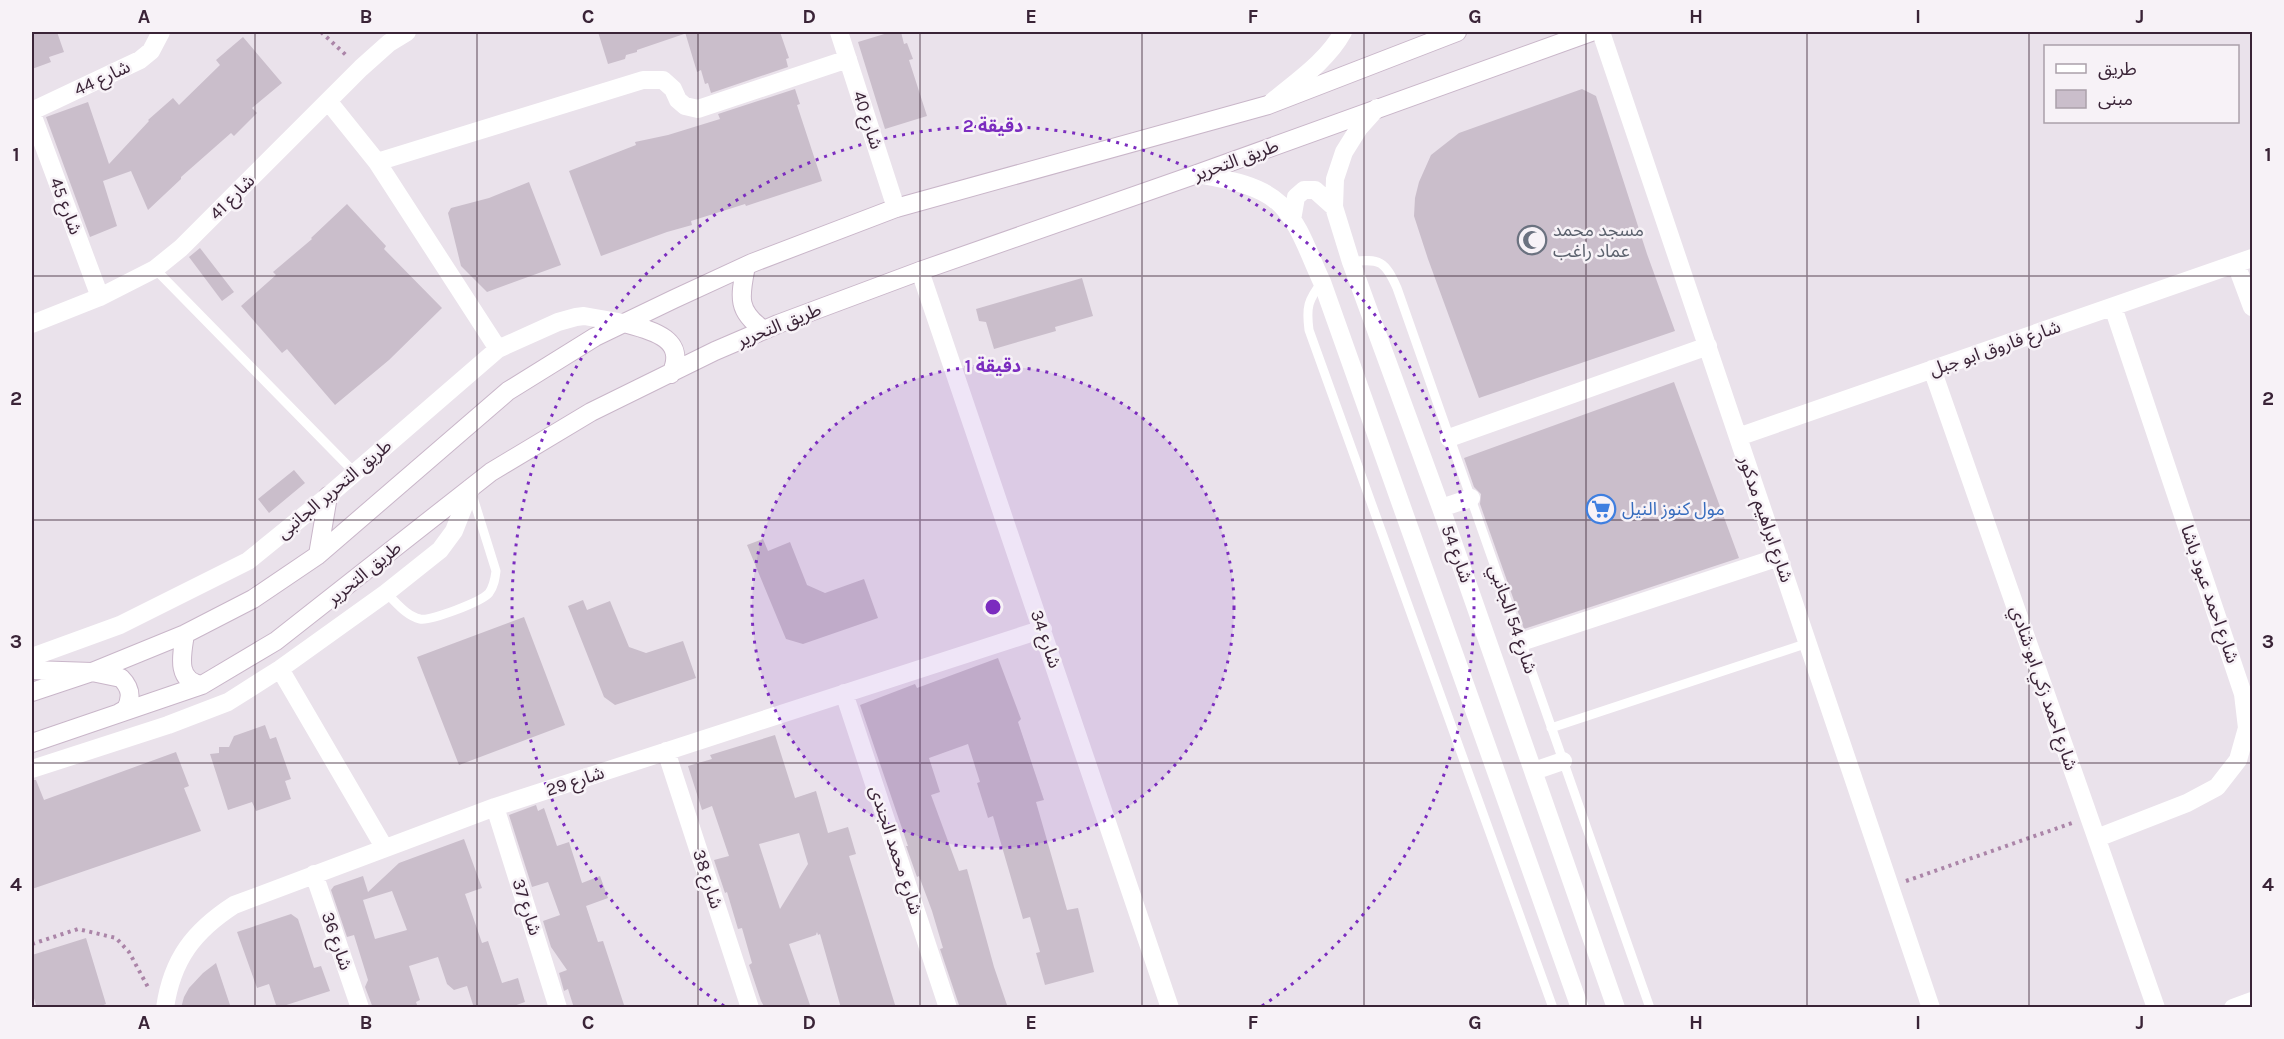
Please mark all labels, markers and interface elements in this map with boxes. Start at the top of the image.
text: A [138,5,151,28]
text: B [360,5,372,28]
text: C [582,5,594,28]
text: D [802,5,816,28]
text: E [1025,5,1037,28]
text: F [1248,5,1259,28]
text: G [1468,5,1482,28]
text: H [1689,5,1703,28]
text: I [1915,5,1921,28]
text: J [2136,5,2144,28]
legend [2044,45,2239,123]
street label: شارع 44 [70,55,135,103]
text: طريق [2098,58,2137,80]
street label: شارع 40 [845,88,888,153]
text: مبنى [2098,88,2133,110]
text: 2 دقيقة [963,115,1023,137]
street label: طريق التحرير [1189,134,1282,186]
text: 1 [12,143,20,166]
text: 1 [2264,143,2272,166]
street label: شارع 41 [205,170,261,226]
street label: شارع 45 [42,174,87,239]
place label: مسجد محمد عماد راغب [1553,219,1644,262]
mosque icon: مسجد محمد عماد راغب [1516,224,1548,256]
street label: طريق التحرير [733,298,824,352]
street label: شارع فاروق ابو جبل [1927,315,2064,384]
text: 1 دقيقة [965,355,1021,377]
text: 2 [10,387,22,410]
text: 2 [2262,387,2274,410]
street label: طريق التحرير الجانبى [272,434,396,544]
street label: شارع ابراهيم مدكور [1731,452,1798,586]
supermarket icon: مول كنوز النيل [1585,493,1617,525]
place label: مول كنوز النيل [1622,498,1725,520]
street label: شارع 54 [1434,522,1478,587]
street label: شارع احمد عبود باشا [2173,522,2244,667]
street label: طريق التحرير [322,536,406,610]
street label: شارع 54 الجانبي [1481,562,1542,677]
centre of rings [983,597,1003,617]
street label: شارع احمد زكي ابو شادي [2003,603,2083,774]
street label: شارع 34 [1023,607,1066,672]
text: 3 [10,630,22,653]
text: 3 [2262,630,2274,653]
street label: شارع 29 [543,761,608,804]
street label: شارع محمد الجندى [862,783,927,918]
street label: شارع 38 [685,847,728,912]
text: 4 [10,873,22,896]
text: 4 [2262,873,2274,896]
street label: شارع 37 [505,876,546,939]
street label: شارع 36 [314,909,357,974]
text: A [138,1011,151,1034]
text: B [360,1011,372,1034]
text: C [582,1011,594,1034]
text: D [802,1011,816,1034]
text: E [1025,1011,1037,1034]
text: F [1248,1011,1259,1034]
text: G [1468,1011,1482,1034]
text: H [1689,1011,1703,1034]
text: I [1915,1011,1921,1034]
text: J [2136,1011,2144,1034]

